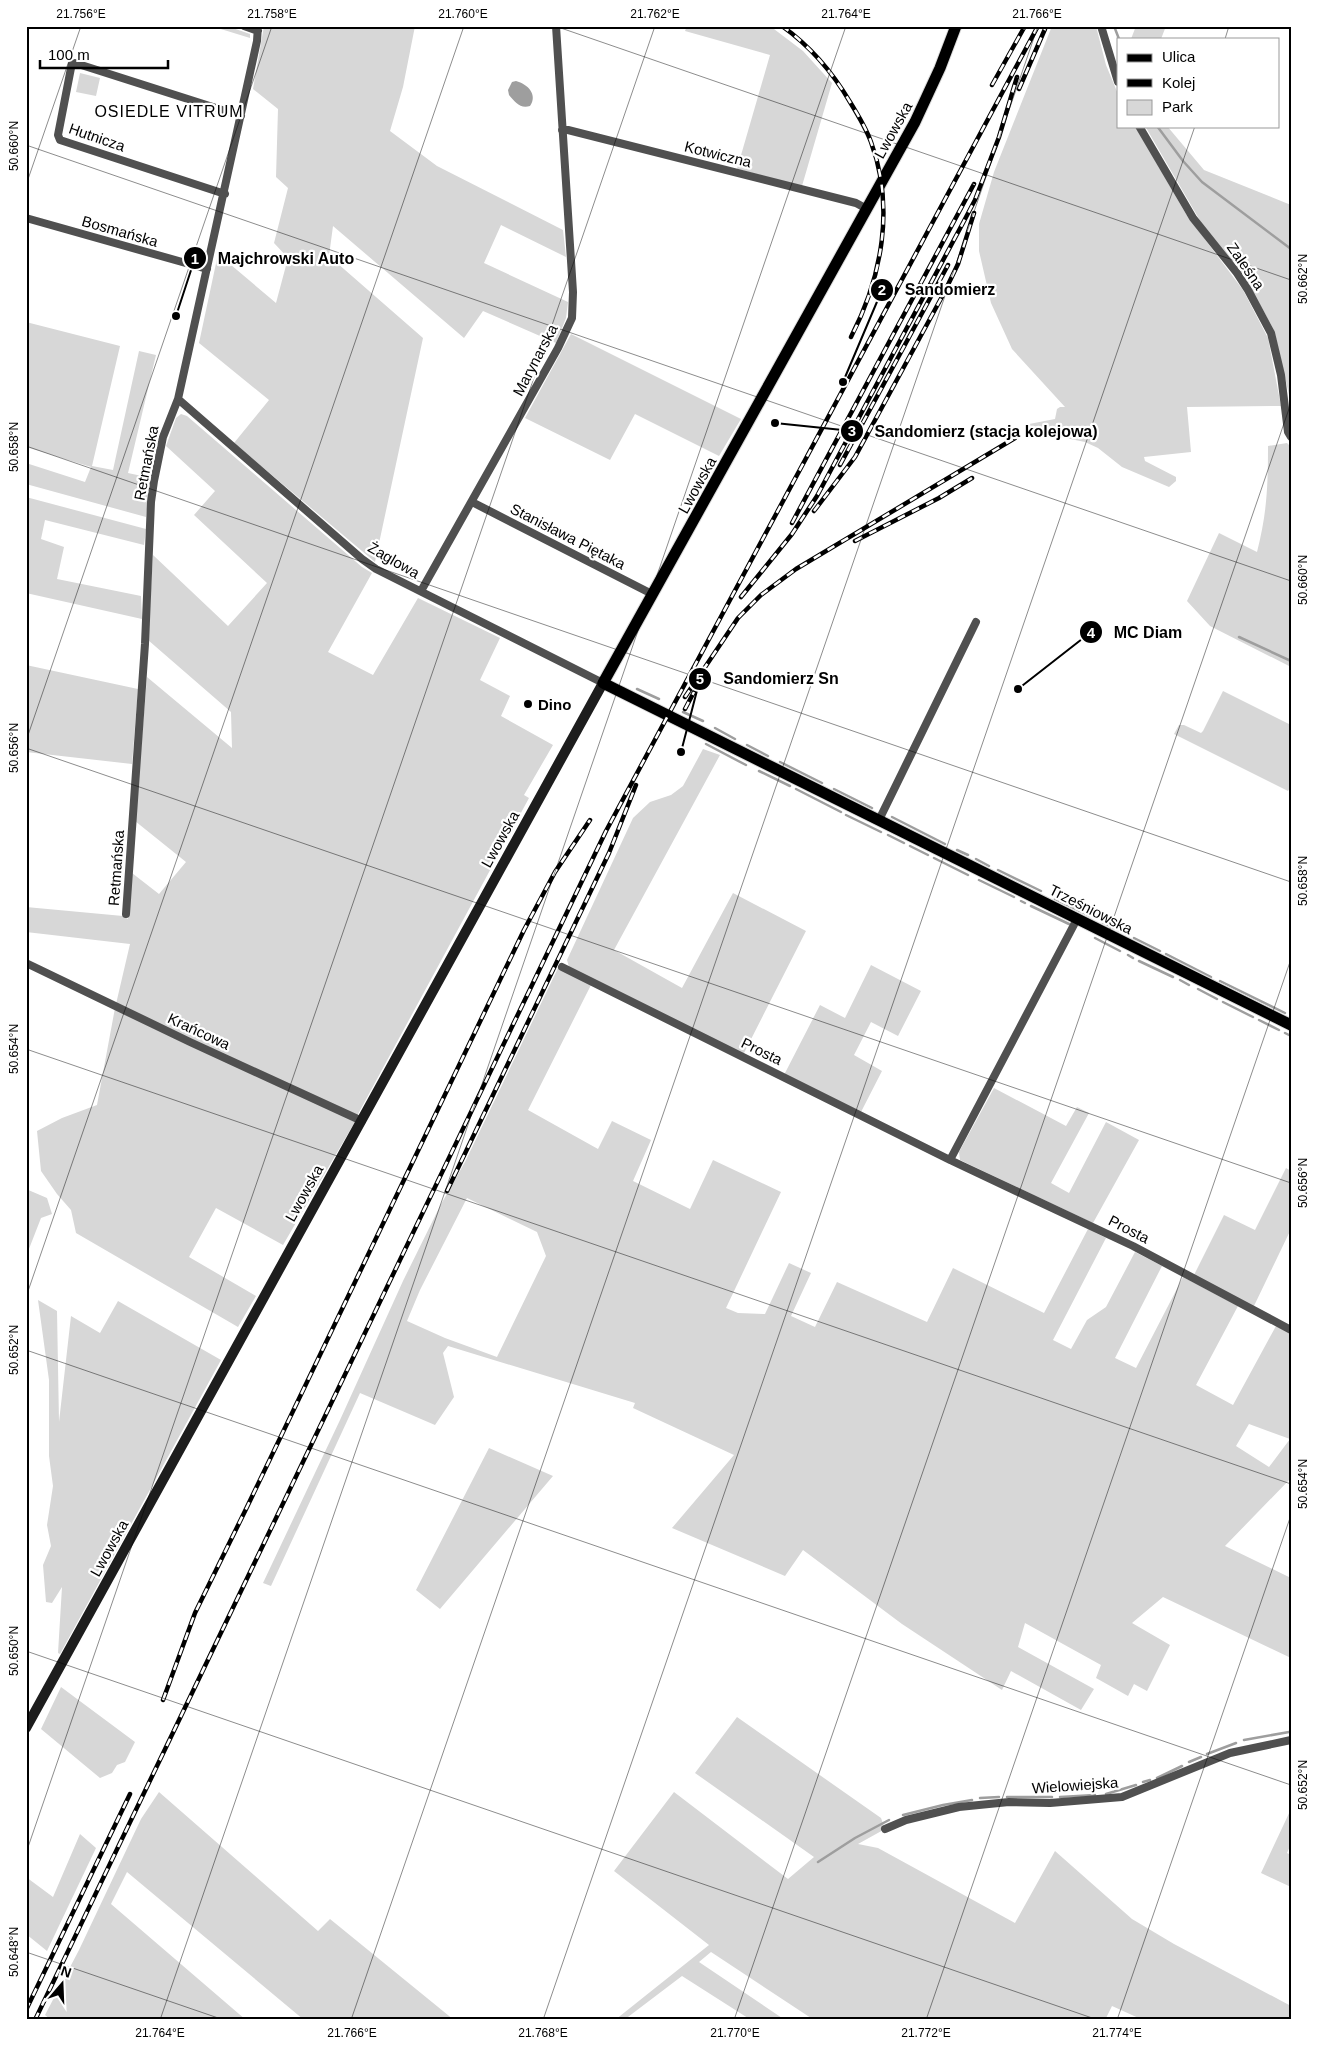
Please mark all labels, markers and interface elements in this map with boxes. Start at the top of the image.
text: 21.756°E [56,7,106,21]
text: 21.758°E [247,7,297,21]
text: 21.760°E [438,7,488,21]
text: 21.762°E [630,7,680,21]
text: 21.764°E [821,7,871,21]
text: 21.766°E [1012,7,1062,21]
scale bar [40,38,168,70]
legend [1117,38,1280,128]
text: 100 m [48,46,90,63]
text: Ulica [1162,48,1196,65]
text: Kolej [1162,74,1195,91]
street label: Lwowska [871,98,916,161]
text: Park [1162,98,1193,115]
district label: OSIEDLE VITRUM [94,103,244,120]
street label: Hutnicza [67,119,128,155]
text: 50.660°N [7,121,21,171]
street label: Kotwiczna [683,137,754,171]
street label: Bosmańska [80,212,161,250]
street label: Zaleśna [1224,239,1269,293]
callout: Majchrowski Auto [182,243,364,274]
text: 1 [191,250,199,267]
text: Majchrowski Auto [218,250,354,267]
text: 50.662°N [1296,254,1310,304]
callout: Sandomierz [870,274,1005,305]
text: 2 [878,281,886,298]
text: Sandomierz [905,281,995,298]
street label: Marynarska [509,321,561,399]
callout: Sandomierz (stacja kolejowa) [840,416,1108,447]
text: 50.658°N [7,422,21,472]
text: 3 [848,422,856,439]
text: Sandomierz (stacja kolejowa) [874,423,1098,440]
street label: Retmańska [130,424,162,502]
street label: Lwowska [675,453,720,516]
street label: Stanisława Piętaka [508,500,629,573]
street label: Żaglowa [365,538,423,582]
text: 50.660°N [1296,555,1310,605]
callout: MC Diam [1079,617,1192,648]
text: 4 [1087,624,1096,641]
text: MC Diam [1114,624,1182,641]
callout: Sandomierz Sn [688,663,848,694]
text: 5 [696,670,704,687]
text: Sandomierz Sn [723,670,839,687]
place label: Dino [538,696,571,713]
marker: Dino [522,698,534,710]
text: 50.656°N [7,723,21,773]
street label: Lwowska [478,807,523,870]
street label: Retmańska [105,829,127,906]
text: 50.658°N [1296,856,1310,906]
street label: Trześniowska [1047,881,1136,938]
street label: Krańcowa [165,1009,233,1053]
text: 50.654°N [7,1024,21,1074]
street label: Prosta [739,1034,786,1068]
text: 50.656°N [1296,1158,1310,1208]
street label: Lwowska [282,1161,327,1224]
street label: Prosta [1106,1212,1153,1247]
text: 50.652°N [7,1325,21,1375]
text: 50.654°N [1296,1459,1310,1509]
street label: Lwowska [87,1516,132,1579]
text: 50.650°N [7,1626,21,1676]
text: 50.652°N [1296,1760,1310,1810]
street label: Wielowiejska [1031,1773,1119,1797]
text: 50.648°N [7,1927,21,1977]
north arrow [38,1958,88,2008]
text: N [59,1962,74,1981]
text: 21.764°E [135,2026,185,2040]
text: 21.766°E [327,2026,377,2040]
text: 21.768°E [518,2026,568,2040]
text: 21.770°E [710,2026,760,2040]
text: 21.772°E [901,2026,951,2040]
text: 21.774°E [1092,2026,1142,2040]

